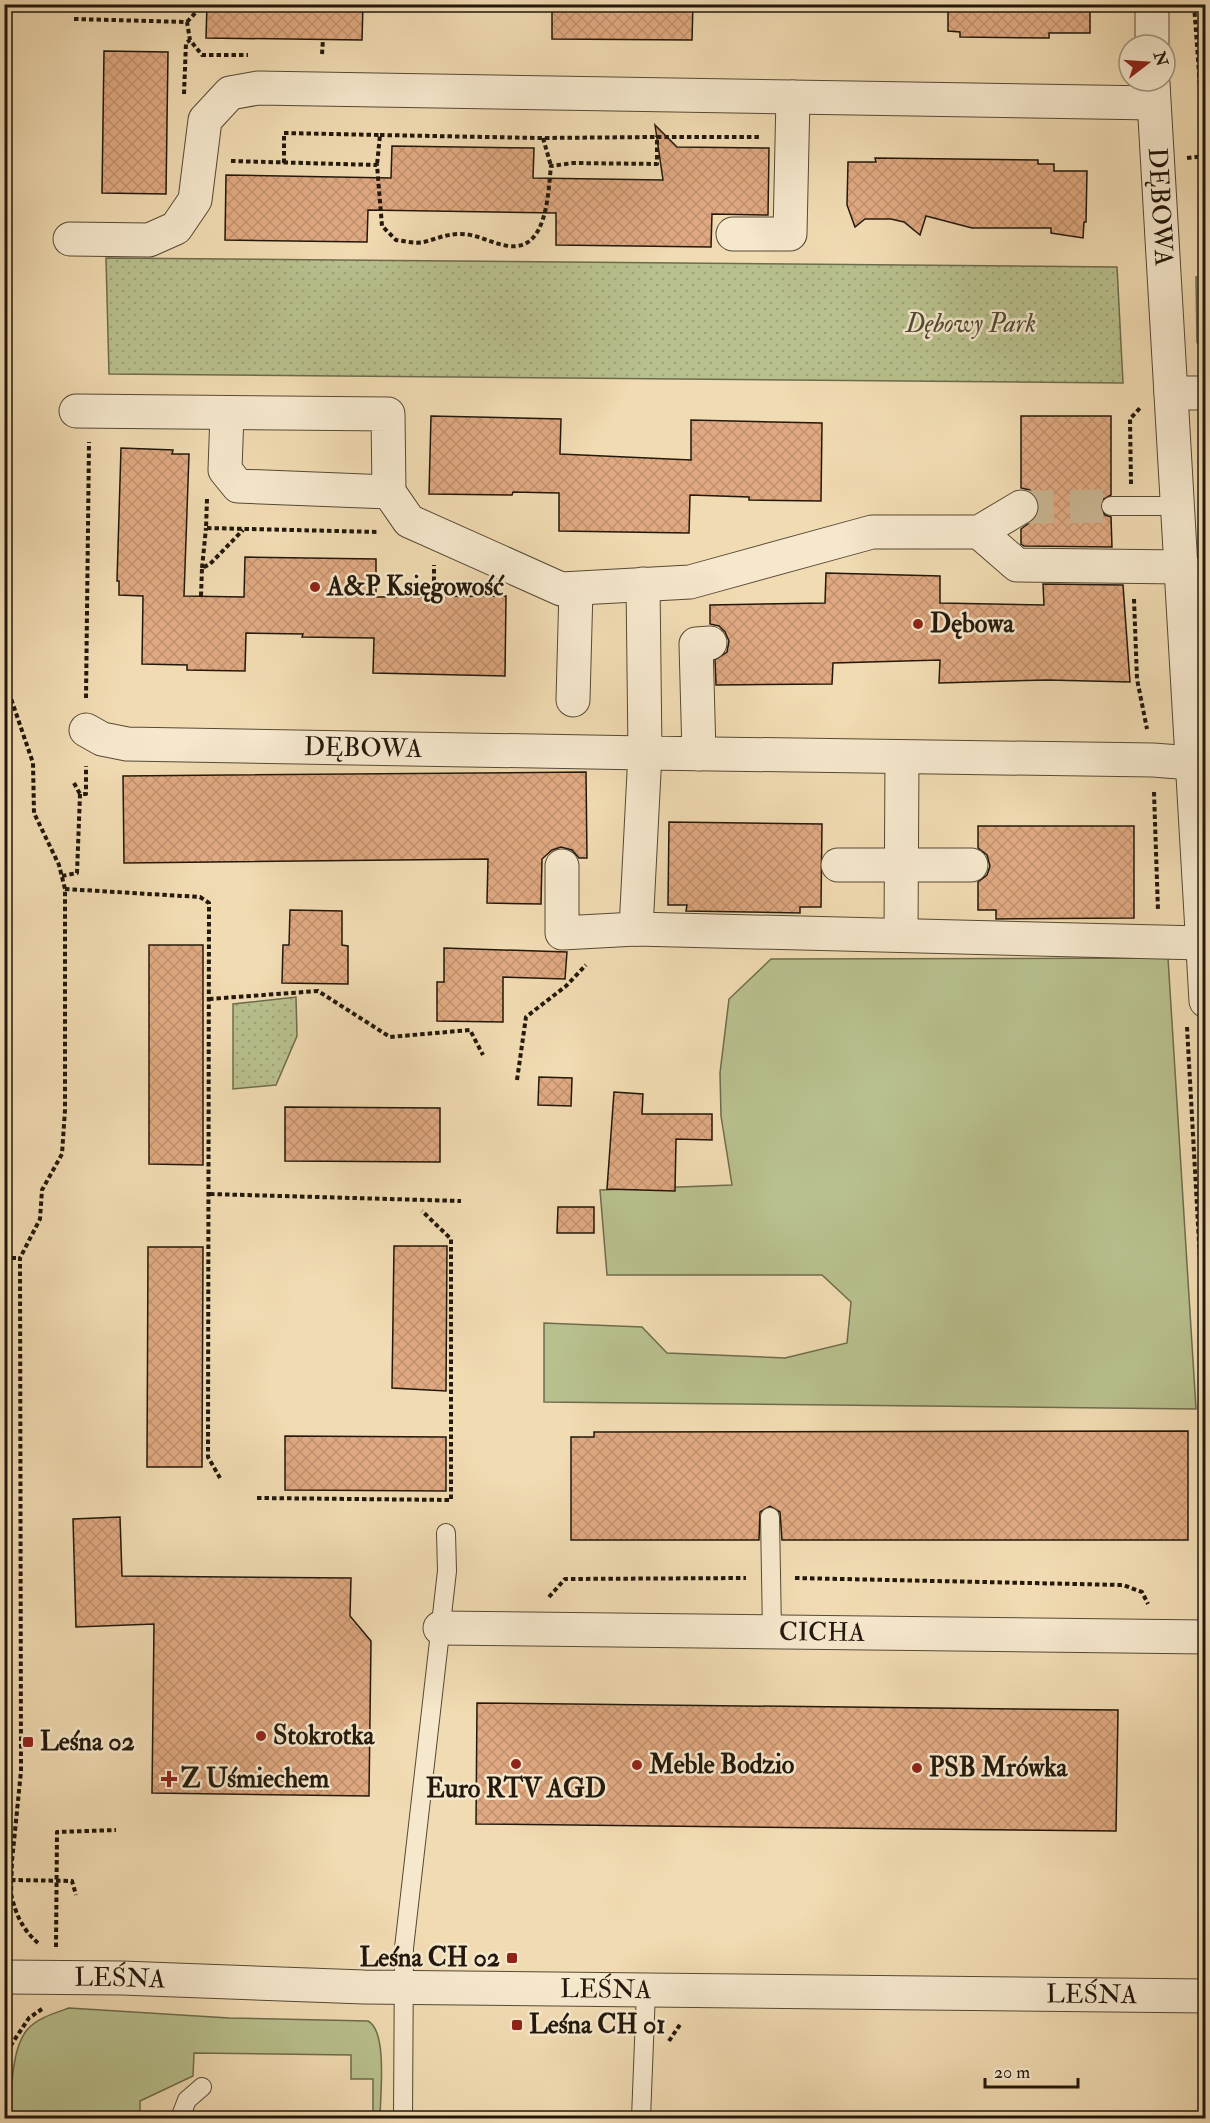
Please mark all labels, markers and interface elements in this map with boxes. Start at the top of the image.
north arrow [1117,33,1177,93]
text: N [1148,48,1172,69]
street label: DĘBOWA [1141,147,1180,267]
park label: Dębowy Park [905,308,1036,340]
place label: A&P Księgowość [326,571,505,604]
marker: A&P Księgowość [308,580,322,594]
place label: Dębowa [930,608,1015,640]
marker: Dębowa [911,617,925,631]
street label: DĘBOWA [304,731,423,765]
street label: CICHA [779,1616,866,1649]
place label: Stokrotka [273,1720,375,1752]
place label: Leśna 02 [40,1726,135,1758]
marker: Stokrotka [254,1729,268,1743]
marker: Leśna 02 [21,1735,35,1749]
place label: Meble Bodzio [648,1749,795,1781]
place label: PSB Mrówka [929,1752,1069,1784]
marker: Euro RTV AGD [509,1757,523,1771]
marker: Meble Bodzio [630,1758,644,1772]
marker: PSB Mrówka [910,1761,924,1775]
place label: Z Uśmiechem [181,1763,330,1795]
marker: Z Uśmiechem [162,1772,176,1786]
place label: Euro RTV AGD [426,1773,606,1805]
place label: Leśna CH 02 [359,1942,500,1974]
marker: Leśna CH 02 [505,1951,519,1965]
street label: LEŚNA [74,1960,167,1996]
street label: LEŚNA [560,1971,652,2006]
street label: LEŚNA [1046,1977,1138,2011]
place label: Leśna CH 01 [529,2009,665,2041]
marker: Leśna CH 01 [510,2018,524,2032]
scale bar [985,2051,1078,2089]
text: 20 m [994,2061,1030,2084]

